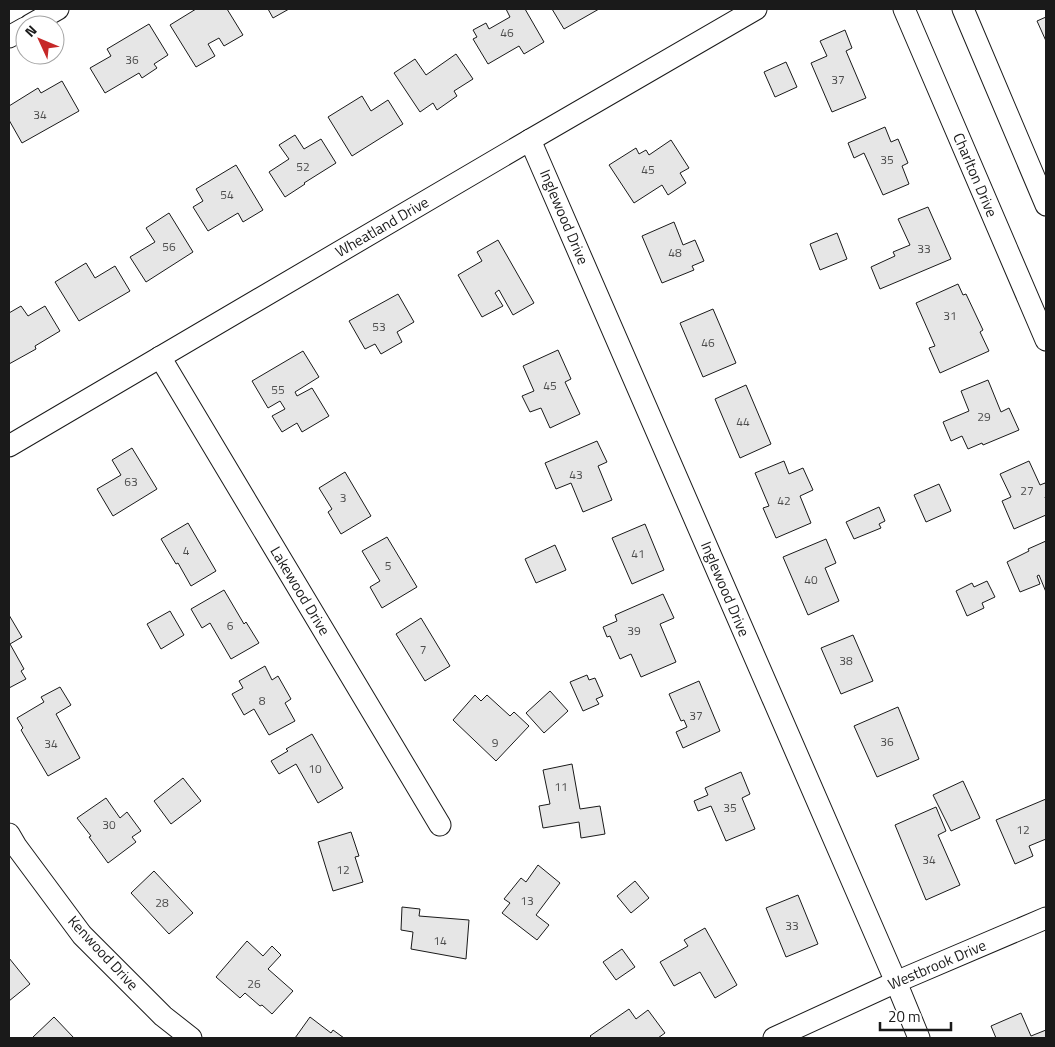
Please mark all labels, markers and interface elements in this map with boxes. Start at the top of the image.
north arrow [15,15,65,65]
text: N [19,20,41,41]
house number: 46 [500,23,514,42]
house number: 36 [125,50,139,69]
house number: 37 [831,70,845,89]
house number: 34 [33,105,47,124]
street label: Charlton Drive [947,129,1004,221]
house number: 35 [880,150,894,169]
house number: 52 [296,157,310,176]
house number: 45 [641,160,655,179]
street label: Inglewood Drive [534,166,595,268]
house number: 54 [220,185,234,204]
street label: Wheatland Drive [331,190,433,263]
house number: 56 [162,237,176,256]
house number: 33 [917,239,931,258]
house number: 48 [668,243,682,262]
house number: 31 [943,306,957,325]
house number: 53 [372,317,386,336]
house number: 46 [701,333,715,352]
house number: 45 [543,376,557,395]
house number: 55 [271,380,285,399]
house number: 29 [977,407,991,426]
house number: 44 [736,412,750,431]
house number: 43 [569,465,583,484]
house number: 63 [124,472,138,491]
house number: 27 [1020,481,1034,500]
house number: 3 [340,488,346,507]
house number: 42 [777,491,791,510]
street label: Inglewood Drive [695,538,756,640]
house number: 4 [183,541,190,560]
street label: Lakewood Drive [265,542,336,640]
house number: 41 [631,544,645,563]
house number: 5 [385,556,392,575]
house number: 40 [804,570,818,589]
house number: 6 [227,616,234,635]
house number: 39 [627,621,641,640]
house number: 7 [420,640,426,659]
house number: 38 [839,651,853,670]
house number: 8 [259,691,266,710]
house number: 37 [689,706,703,725]
house number: 36 [880,732,894,751]
house number: 9 [492,733,499,752]
house number: 34 [44,734,58,753]
house number: 10 [308,759,322,778]
house number: 11 [554,777,568,796]
house number: 35 [723,798,737,817]
house number: 30 [102,815,116,834]
house number: 12 [1016,820,1030,839]
house number: 34 [922,850,936,869]
house number: 12 [336,860,350,879]
house number: 13 [520,891,534,910]
house number: 28 [155,893,169,912]
street label: Kenwood Drive [63,910,144,995]
house number: 33 [785,916,799,935]
house number: 14 [433,931,447,950]
street label: Westbrook Drive [884,933,990,996]
house number: 26 [247,974,261,993]
scale bar [880,1000,951,1032]
text: 20 m [888,1005,921,1028]

